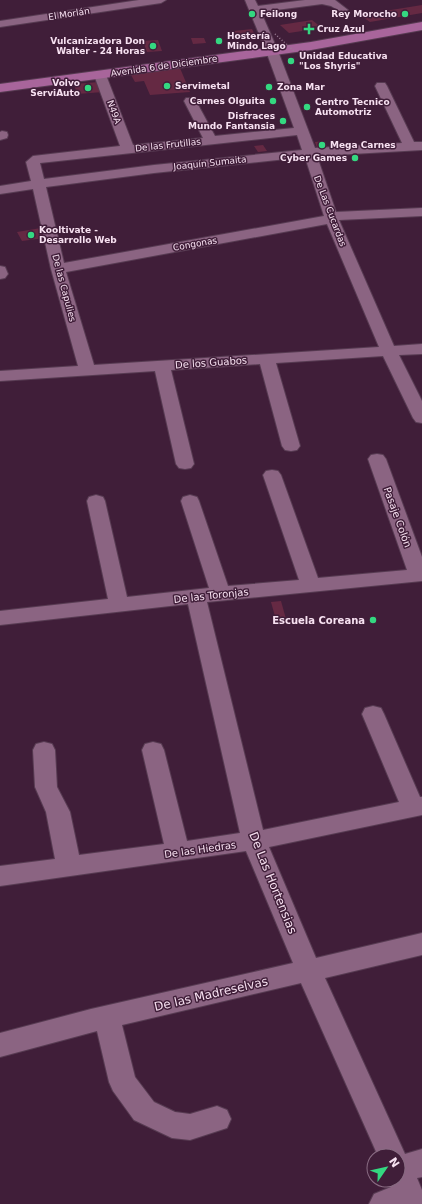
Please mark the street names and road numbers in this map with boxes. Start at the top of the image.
street label: El Morlán [48,6,90,22]
street label: Avenida 6 de Diciembre [110,54,218,78]
street label: N49A [105,99,123,126]
street label: De las Frutillas [135,137,202,153]
street label: Joaquín Sumaita [172,154,247,172]
street label: De Las Cucardas [312,174,348,248]
street label: Congonas [172,235,218,253]
street label: De las Capulies [50,253,78,323]
street label: De los Guabos [175,354,247,371]
street label: Pasaje Colón [382,485,414,549]
street label: De las Toronjas [173,586,249,605]
street label: De Las Hortensias [246,830,300,936]
street label: De las Hiedras [163,839,237,860]
street label: De las Madreselvas [153,974,269,1014]

